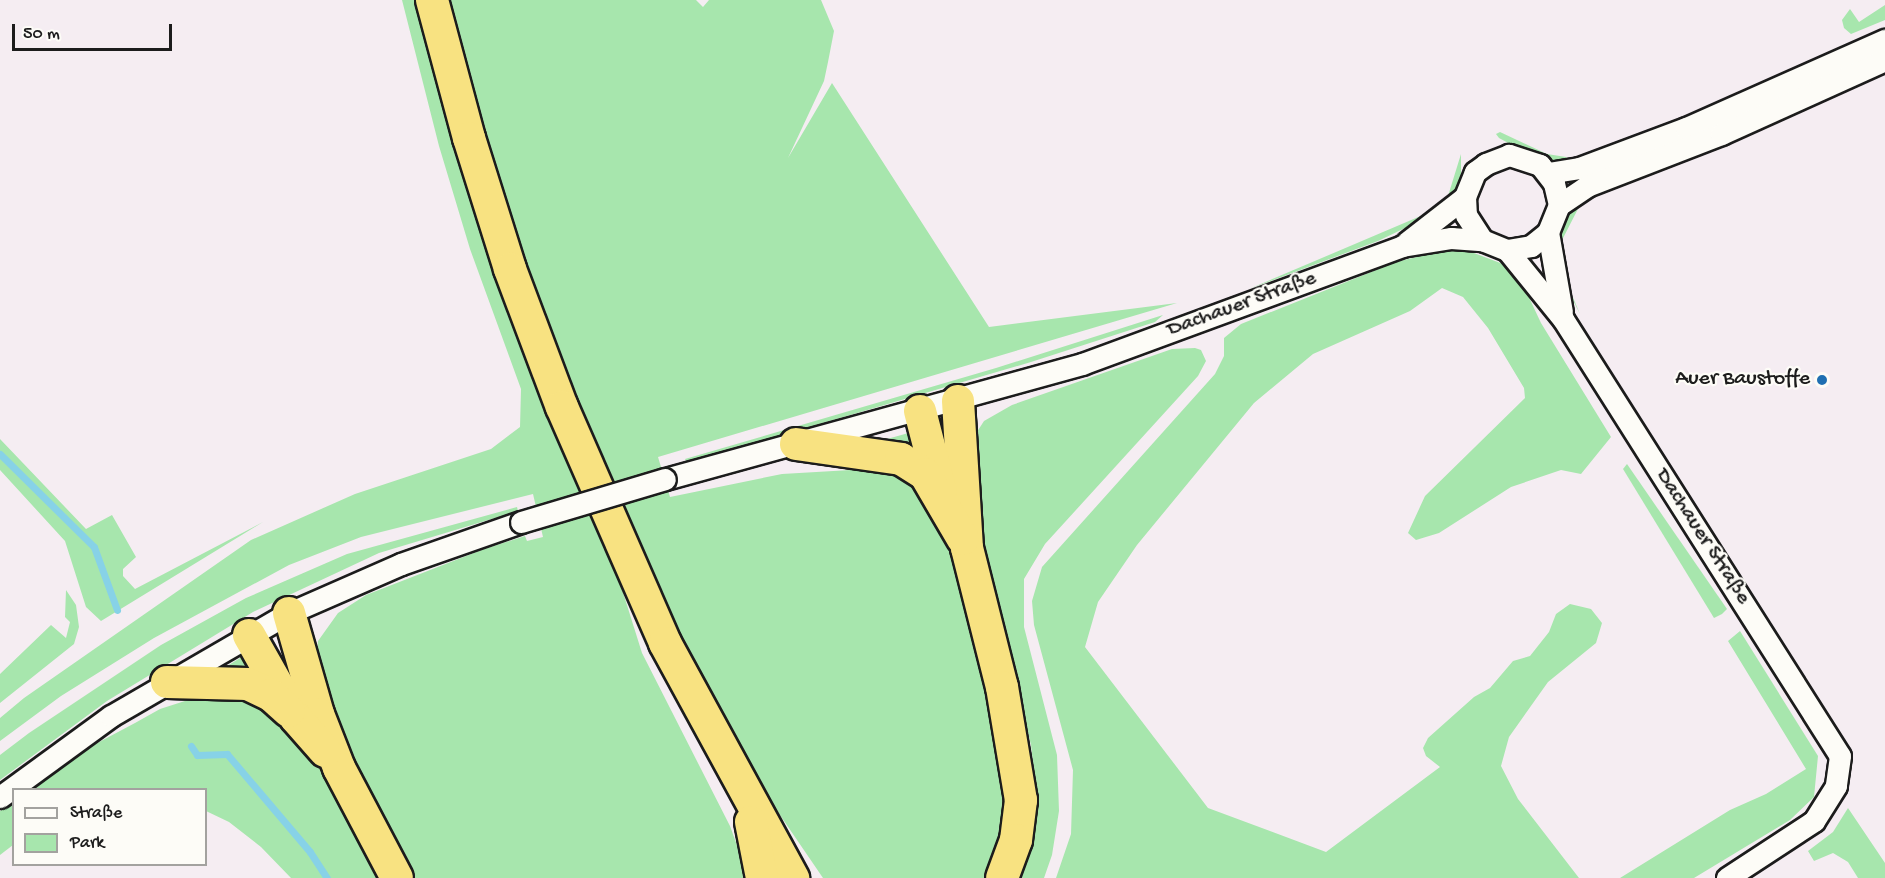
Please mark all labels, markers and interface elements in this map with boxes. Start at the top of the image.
scale bar [15,12,176,50]
text: 50 m [23,24,60,45]
street label: Dachauer Straße [1164,266,1320,344]
place label: Auer Baustoffe [1675,367,1810,393]
marker: Auer Baustoffe [1815,373,1829,387]
street label: Dachauer Straße [1648,464,1756,610]
legend [12,788,207,866]
text: Straße [70,803,122,824]
text: Park [70,833,104,854]

